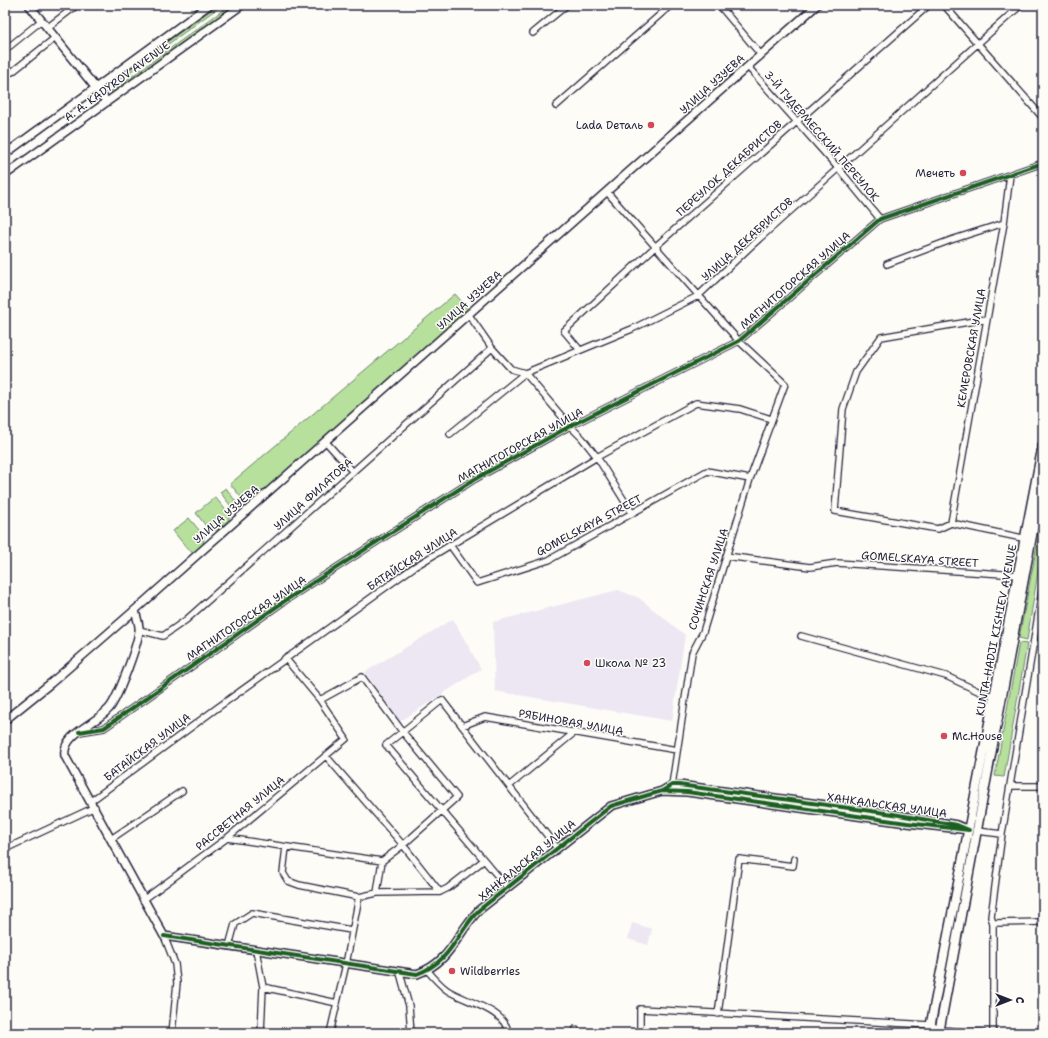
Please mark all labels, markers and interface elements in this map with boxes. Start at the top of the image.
street label: A. A. KADYROV AVENUE [61,38,173,125]
street label: УЛИЦА УЗУЕВА [677,51,748,118]
street label: 3-Й ГУДЕРМЕССКИЙ ПЕРЕУЛОК [761,67,883,205]
street label: ПЕРЕУЛОК ДЕКАБРИСТОВ [673,117,786,220]
place label: Lada Dеталь [576,118,643,133]
marker: Lada Dеталь [646,120,656,130]
place label: Мечеть [915,166,955,181]
marker: Мечеть [958,168,968,178]
street label: УЛИЦА ДЕКАБРИСТОВ [698,194,797,285]
street label: МАГНИТОГОРСКАЯ УЛИЦА [737,228,854,333]
street label: УЛИЦА УЗУЕВА [434,267,505,334]
street label: КЕМЕРОВСКАЯ УЛИЦА [954,287,989,409]
street label: МАГНИТОГОРСКАЯ УЛИЦА [455,404,586,486]
street label: УЛИЦА ФИЛАТОВА [271,455,356,534]
street label: УЛИЦА УЗУЕВА [190,482,262,547]
street label: GOMELSKAYA STREET [534,491,645,560]
street label: БАТАЙСКАЯ УЛИЦА [364,524,460,594]
street label: СОЧИНСКАЯ УЛИЦА [685,526,732,632]
street label: KUNTA-HADJI KISHIEV AVENUE [972,543,1021,717]
street label: GOMELSKAYA STREET [861,548,979,571]
street label: МАГНИТОГОРСКАЯ УЛИЦА [183,573,309,664]
place label: Школа № 23 [595,656,666,671]
marker: Школа № 23 [582,658,592,668]
street label: РЯБИНОВАЯ УЛИЦА [517,706,625,739]
street label: БАТАЙСКАЯ УЛИЦА [100,709,194,785]
place label: Mc.House [952,729,1002,744]
marker: Mc.House [939,731,949,741]
street label: РАССВЕТНАЯ УЛИЦА [193,773,288,854]
street label: ХАНКАЛЬСКАЯ УЛИЦА [826,790,948,821]
street label: ХАНКАЛЬСКАЯ УЛИЦА [476,817,579,904]
place label: Wildberries [460,964,520,979]
marker: Wildberries [447,966,457,976]
north arrow [990,980,1030,1020]
text: С [1012,997,1027,1004]

